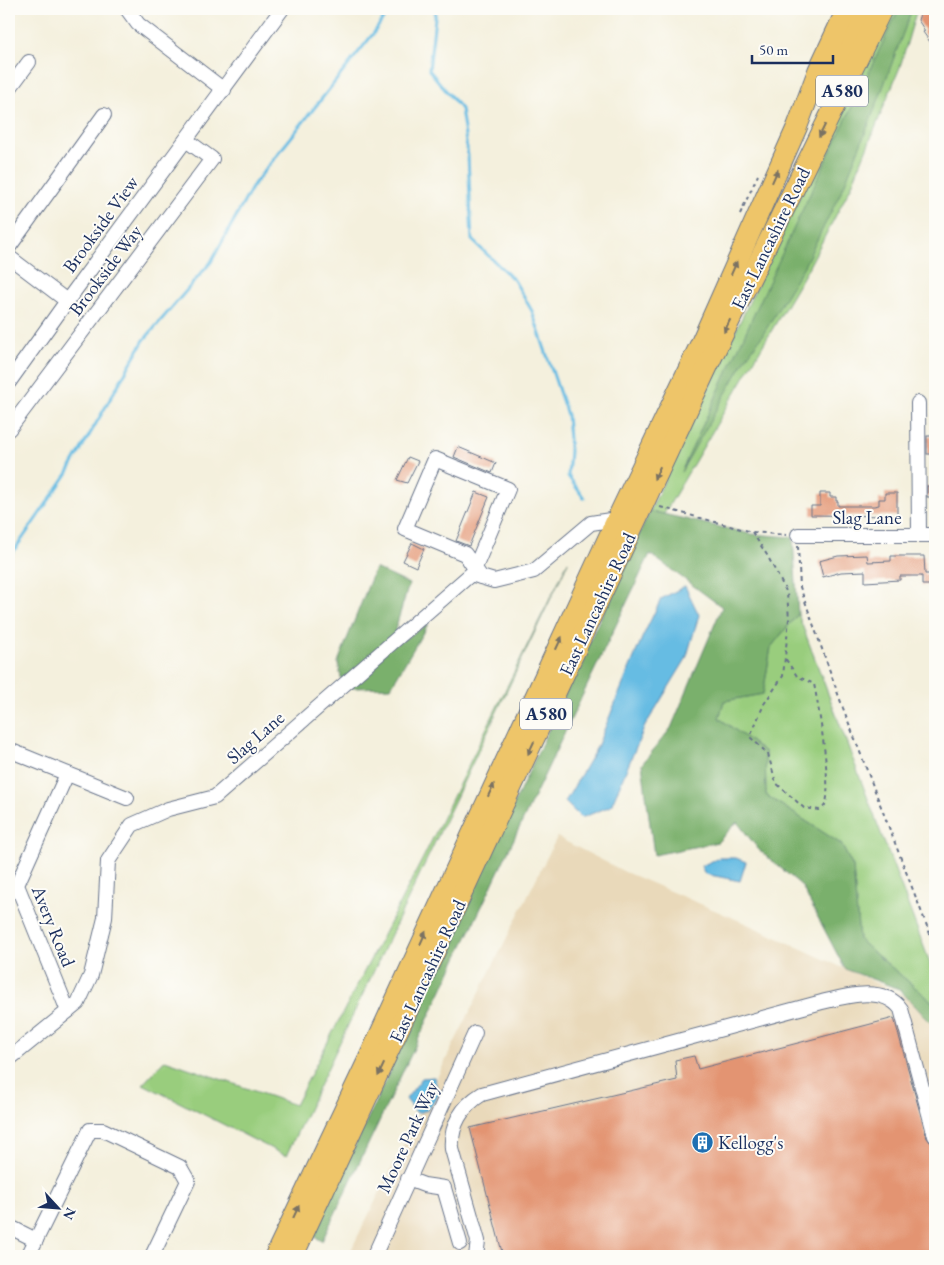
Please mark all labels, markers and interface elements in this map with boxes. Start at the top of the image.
scale bar [752,32,833,64]
text: 50 m [759,40,788,59]
road number: A580 [816,76,868,106]
one-way arrow [818,124,826,138]
street label: East Lancashire Road [725,163,816,314]
one-way arrow [772,169,780,183]
street label: Brookside View [57,170,145,278]
street label: Brookside Way [63,219,148,321]
one-way arrow [731,261,739,275]
one-way arrow [723,319,731,334]
one-way arrow [653,466,661,480]
street label: Slag Lane [832,505,902,530]
street label: East Lancashire Road [553,528,642,680]
one-way arrow [556,636,564,650]
road number: A580 [520,699,572,730]
street label: Slag Lane [221,705,290,770]
one-way arrow [526,741,534,755]
one-way arrow [487,783,495,797]
street label: Avery Road [26,881,81,971]
street label: East Lancashire Road [383,895,472,1047]
one-way arrow [420,931,428,945]
one-way arrow [376,1063,384,1077]
street label: Moore Park Way [371,1077,445,1197]
building icon: Kellogg's [690,1130,714,1154]
place label: Kellogg's [718,1130,783,1155]
north arrow [32,1182,82,1232]
text: N [59,1205,80,1223]
one-way arrow [292,1205,300,1219]

